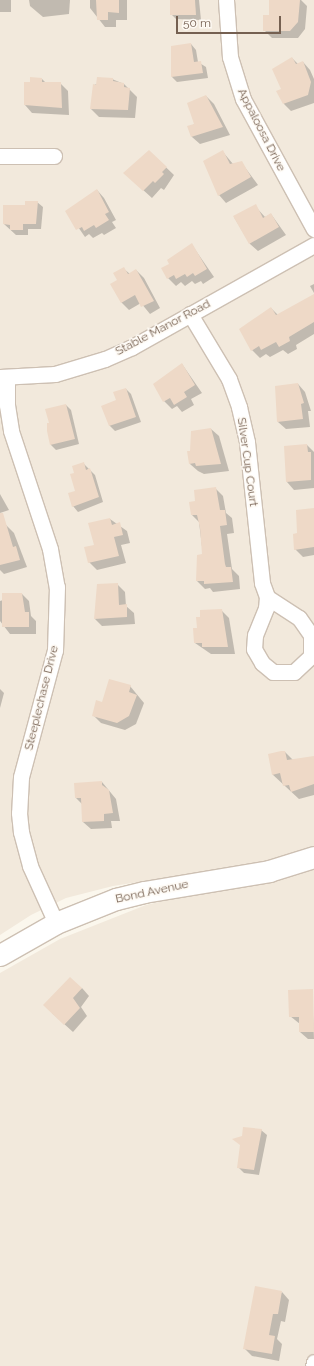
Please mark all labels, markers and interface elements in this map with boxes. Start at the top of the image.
scale bar [178,8,283,34]
text: 50 m [183,16,211,30]
street label: Appaloosa Drive [234,86,288,174]
street label: Stable Manor Road [113,297,213,359]
street label: Silver Cup Court [234,416,260,508]
street label: Steeplechase Drive [22,644,62,752]
street label: Bond Avenue [114,877,190,907]

